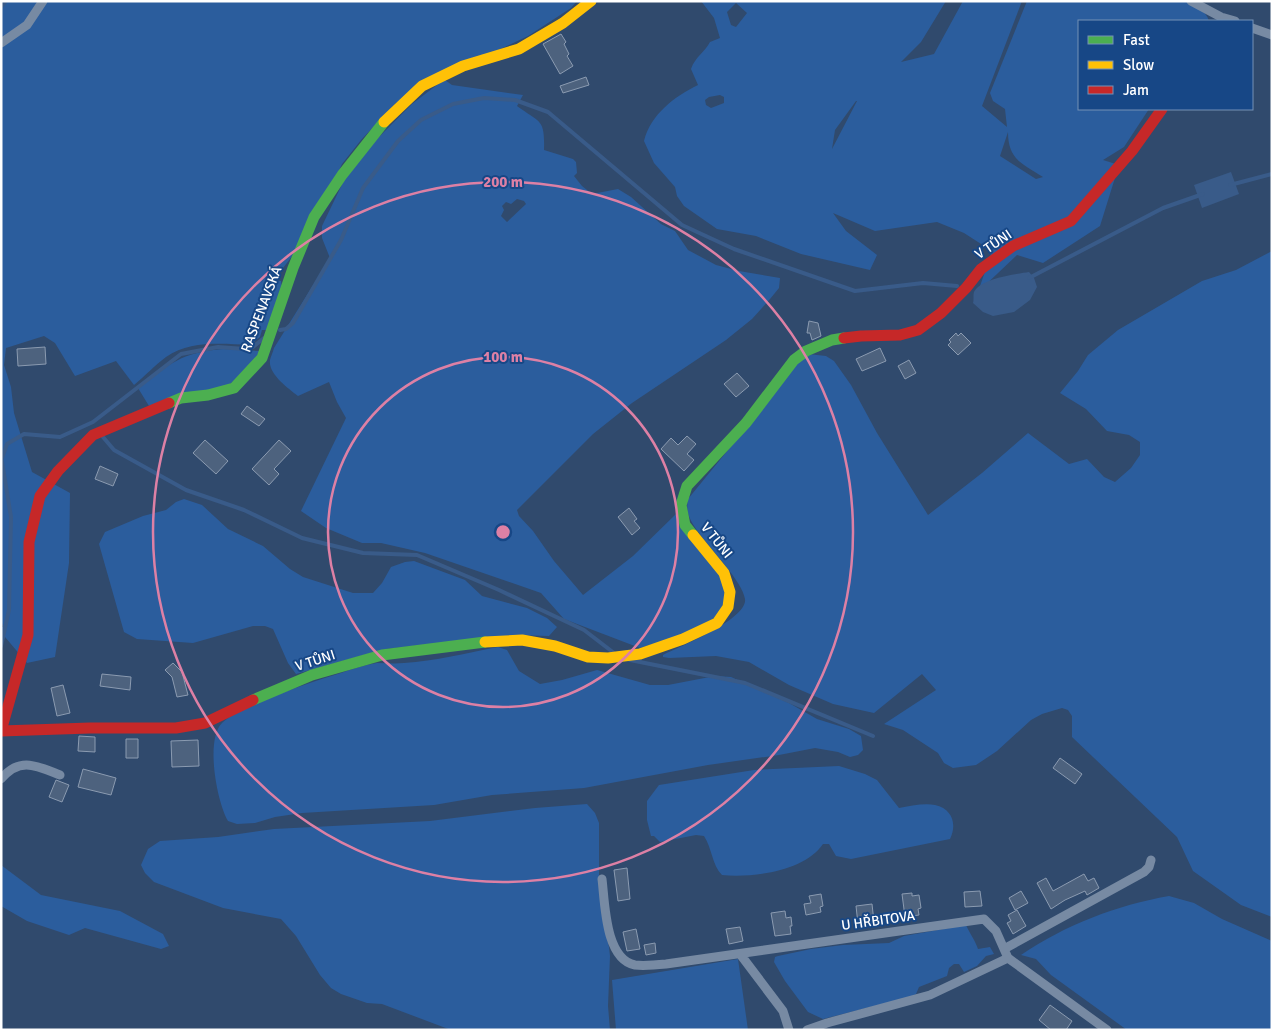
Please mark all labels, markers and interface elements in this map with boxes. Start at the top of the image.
legend [1078,20,1253,110]
text: Fast [1123,31,1150,49]
text: Slow [1123,56,1154,74]
text: Jam [1123,81,1149,99]
text: 200 m [483,173,523,191]
street label: V TŮNI [972,226,1015,263]
street label: RASPENAVSKÁ [237,263,286,355]
text: 100 m [483,348,523,366]
street label: V TŮNI [697,519,736,562]
centre of rings [494,523,512,541]
street label: V TŮNI [293,646,337,675]
street label: U HŘBITOVA [840,907,916,934]

